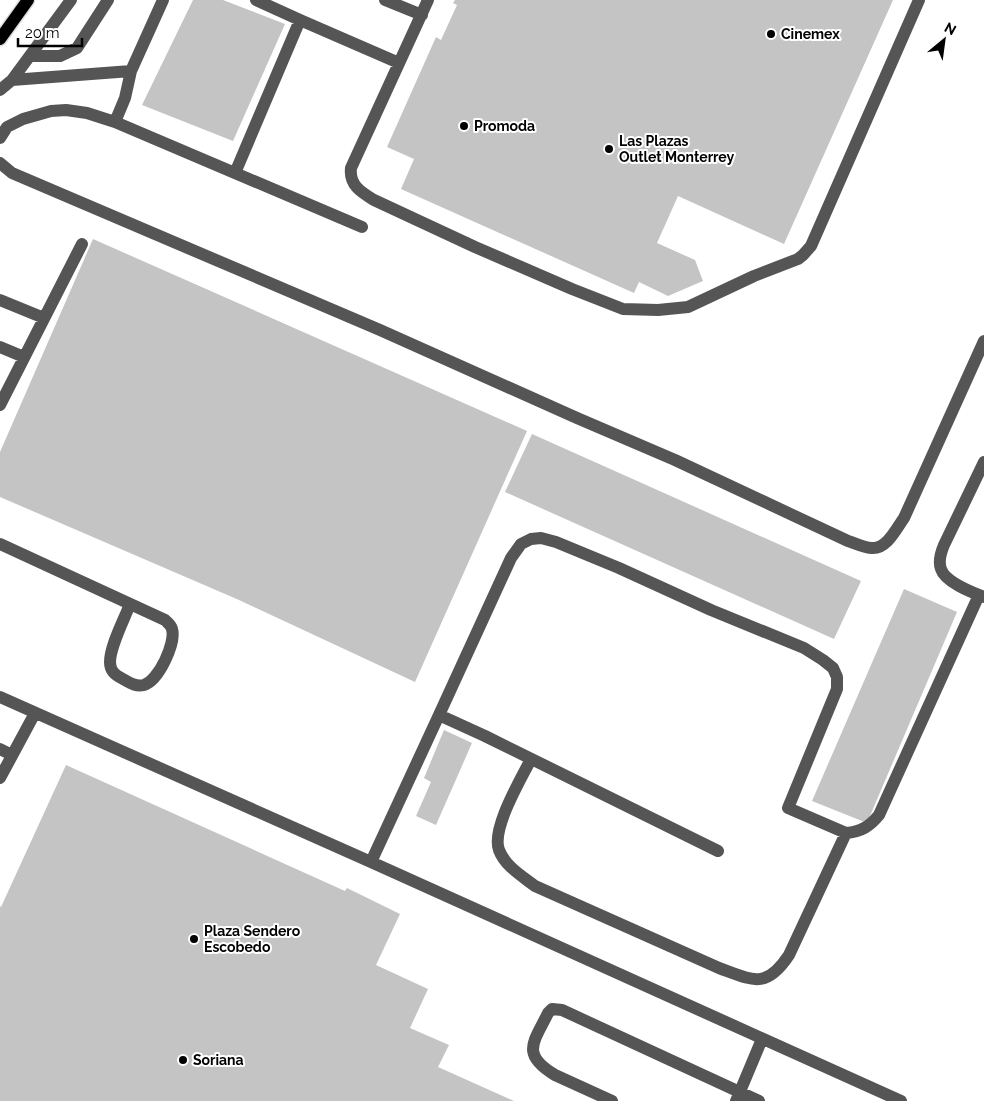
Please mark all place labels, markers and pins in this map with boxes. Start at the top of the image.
place label: Cinemex [781,26,840,42]
marker: Cinemex [765,28,777,40]
place label: Promoda [474,118,535,134]
marker: Promoda [458,120,470,132]
place label: Las Plazas Outlet Monterrey [619,133,735,165]
marker: Las Plazas Outlet Monterrey [603,143,615,155]
place label: Plaza Sendero Escobedo [204,923,301,955]
marker: Plaza Sendero Escobedo [188,933,200,945]
place label: Soriana [193,1052,244,1068]
marker: Soriana [177,1054,189,1066]

